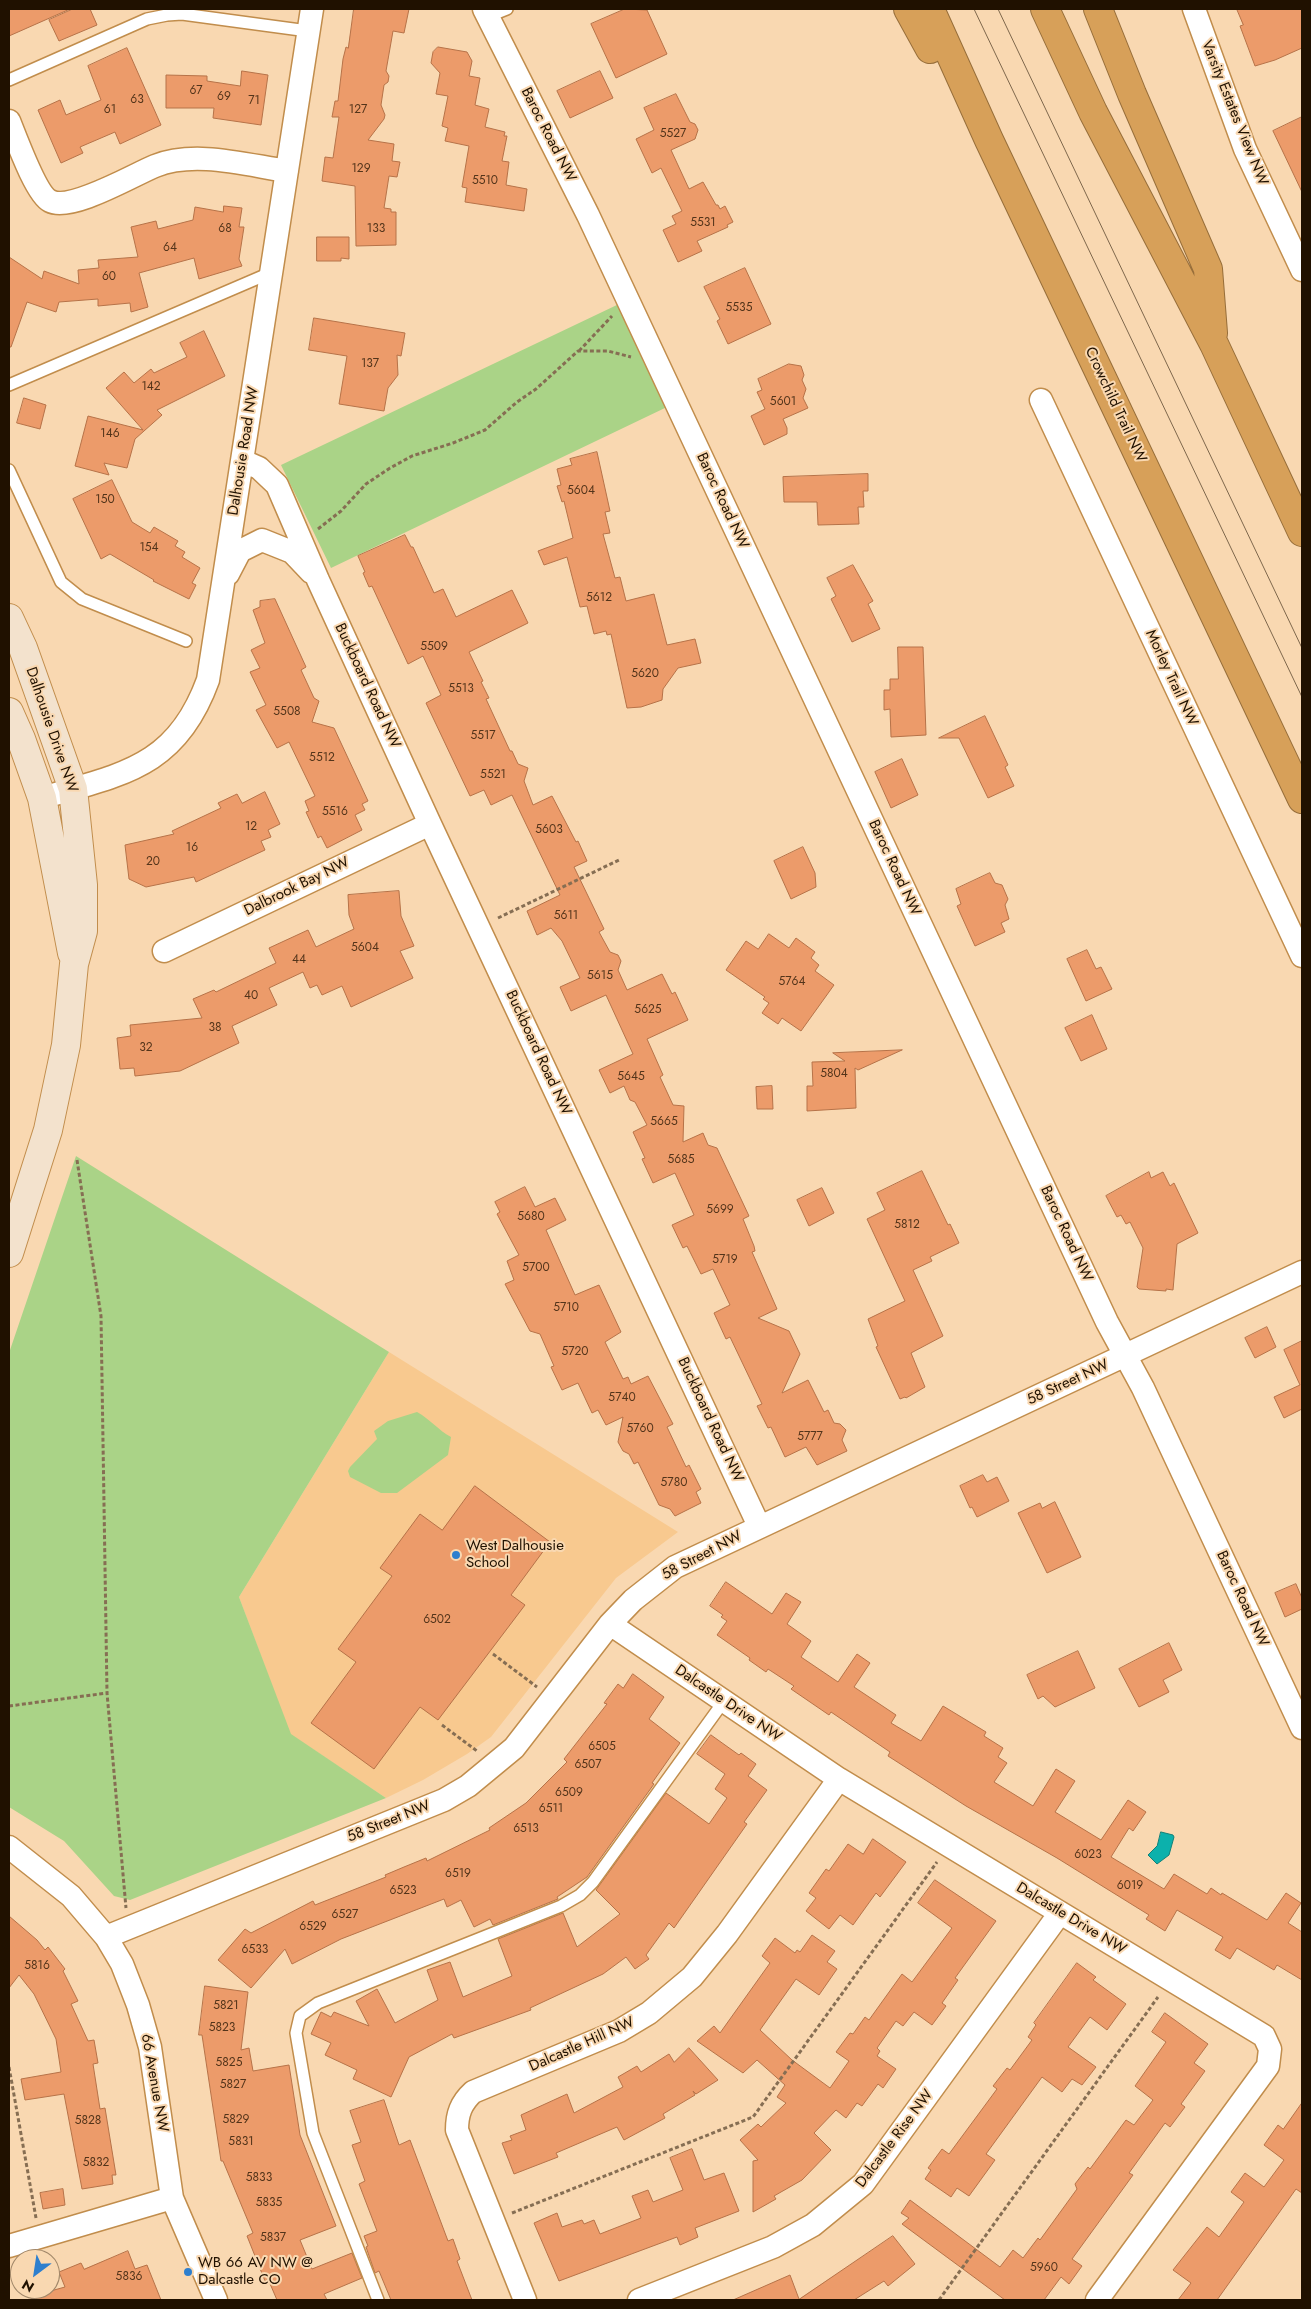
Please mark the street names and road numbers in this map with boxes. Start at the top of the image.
street label: Varsity Estates View NW [1197,38,1271,188]
street label: Baroc Road NW [516,85,580,185]
street label: Crowchild Trail NW [1080,345,1150,465]
street label: Dalhousie Road NW [225,385,263,517]
street label: Baroc Road NW [692,450,752,552]
street label: Buckboard Road NW [330,621,404,751]
street label: Morley Trail NW [1141,627,1201,729]
street label: Dalhousie Drive NW [21,665,81,795]
street label: Baroc Road NW [864,817,924,919]
street label: Dalbrook Bay NW [241,854,353,920]
street label: Buckboard Road NW [501,988,575,1118]
street label: Baroc Road NW [1036,1183,1096,1285]
street label: Buckboard Road NW [673,1355,747,1485]
street label: 58 Street NW [1024,1356,1112,1410]
street label: 58 Street NW [659,1527,745,1585]
street label: Baroc Road NW [1212,1548,1272,1650]
street label: Dalcastle Drive NW [671,1662,785,1746]
street label: 58 Street NW [345,1797,433,1847]
street label: Dalcastle Drive NW [1013,1879,1129,1959]
street label: Dalcastle Hill NW [527,2014,637,2076]
street label: 66 Avenue NW [136,2032,172,2134]
street label: Dalcastle Rise NW [852,2087,938,2191]

